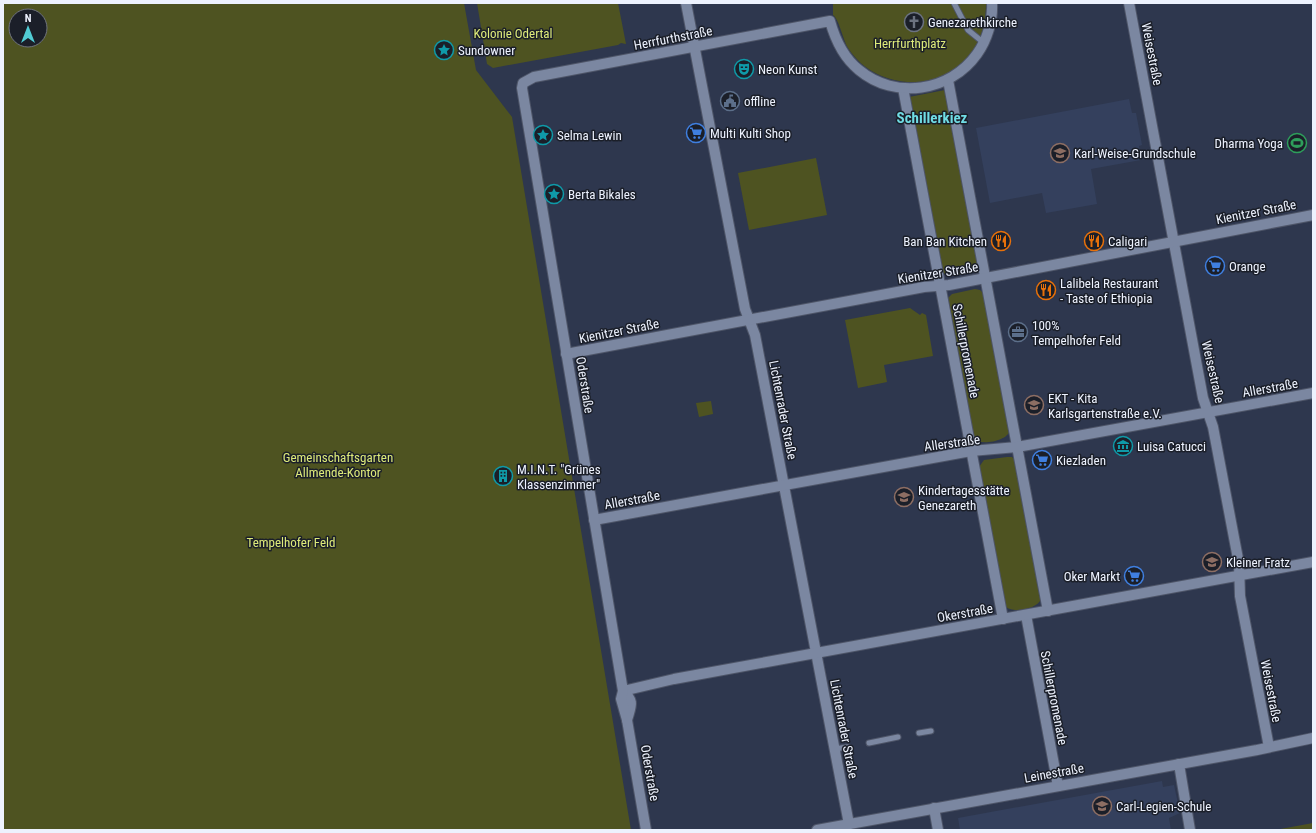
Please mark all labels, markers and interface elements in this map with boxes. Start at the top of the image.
north arrow [8,8,48,48]
church icon: Genezarethkirche [903,11,925,33]
text: N [25,12,32,25]
place label: Genezarethkirche [928,15,1017,30]
street label: Weisestraße [1139,21,1165,87]
street label: Herrfurthstraße [633,23,713,53]
park label: Kolonie Odertal [473,26,553,41]
park label: Herrfurthplatz [874,36,946,51]
place icon: Sundowner [433,39,455,61]
place label: Sundowner [458,43,515,58]
theatre icon: Neon Kunst [733,58,755,80]
place label: Neon Kunst [758,62,817,77]
public building icon: offline [719,90,741,112]
place label: offline [744,94,776,109]
district label: Schillerkiez [897,109,968,127]
supermarket icon: Multi Kulti Shop [685,122,707,144]
place icon: Selma Lewin [532,124,554,146]
place label: Multi Kulti Shop [710,126,791,141]
place label: Selma Lewin [557,128,622,143]
sports icon: Dharma Yoga [1286,132,1308,154]
place label: Dharma Yoga [1215,136,1283,151]
school or university icon: Karl-Weise-Grundschule [1049,142,1071,164]
place label: Karl-Weise-Grundschule [1074,146,1196,161]
place icon: Berta Bikales [543,183,565,205]
place label: Berta Bikales [568,187,636,202]
street label: Kienitzer Straße [1215,197,1297,227]
restaurant icon: Ban Ban Kitchen [990,230,1012,252]
restaurant icon: Caligari [1083,230,1105,252]
place label: Ban Ban Kitchen [903,234,987,249]
place label: Caligari [1108,234,1147,249]
supermarket icon: Orange [1204,255,1226,277]
street label: Kienitzer Straße [897,259,979,287]
place label: Orange [1229,259,1266,274]
place label: Lalibela Restaurant - Taste of Ethiopia [1060,276,1159,306]
restaurant icon: Lalibela Restaurant - Taste of Ethiopia [1035,279,1057,301]
street label: Schillerpromenade [950,303,982,399]
street label: Kienitzer Straße [578,316,660,346]
place label: 100% Tempelhofer Feld [1032,318,1121,348]
office icon: 100% Tempelhofer Feld [1007,321,1029,343]
street label: Weisestraße [1199,339,1227,405]
street label: Oderstraße [573,356,597,414]
street label: Lichtenrader Straße [766,359,800,461]
street label: Allerstraße [1241,376,1299,400]
place label: EKT - Kita Karlsgartenstraße e.V. [1048,391,1162,421]
school or university icon: EKT - Kita Karlsgartenstraße e.V. [1023,394,1045,416]
street label: Allerstraße [923,432,981,454]
museum icon: Luisa Catucci [1112,435,1134,457]
place label: Luisa Catucci [1137,439,1206,454]
supermarket icon: Kiezladen [1031,449,1053,471]
park label: Gemeinschaftsgarten Allmende-Kontor [283,450,393,480]
place label: Kiezladen [1056,453,1106,468]
place label: M.I.N.T. "Grünes Klassenzimmer" [517,462,601,492]
building icon: M.I.N.T. "Grünes Klassenzimmer" [492,465,514,487]
place label: Kindertagesstätte Genezareth [918,483,1010,513]
school or university icon: Kindertagesstätte Genezareth [893,486,915,508]
street label: Allerstraße [603,488,661,512]
park label: Tempelhofer Feld [247,535,335,550]
school or university icon: Kleiner Fratz [1201,551,1223,573]
place label: Kleiner Fratz [1226,555,1290,570]
supermarket icon: Oker Markt [1123,565,1145,587]
place label: Oker Markt [1064,569,1120,584]
street label: Okerstraße [936,601,994,625]
street label: Schillerpromenade [1038,650,1070,746]
street label: Weisestraße [1258,658,1284,724]
street label: Lichtenrader Straße [827,678,861,780]
street label: Oderstraße [638,744,662,802]
street label: Leinestraße [1023,760,1085,786]
school or university icon: Carl-Legien-Schule [1091,795,1113,817]
place label: Carl-Legien-Schule [1116,799,1211,814]

